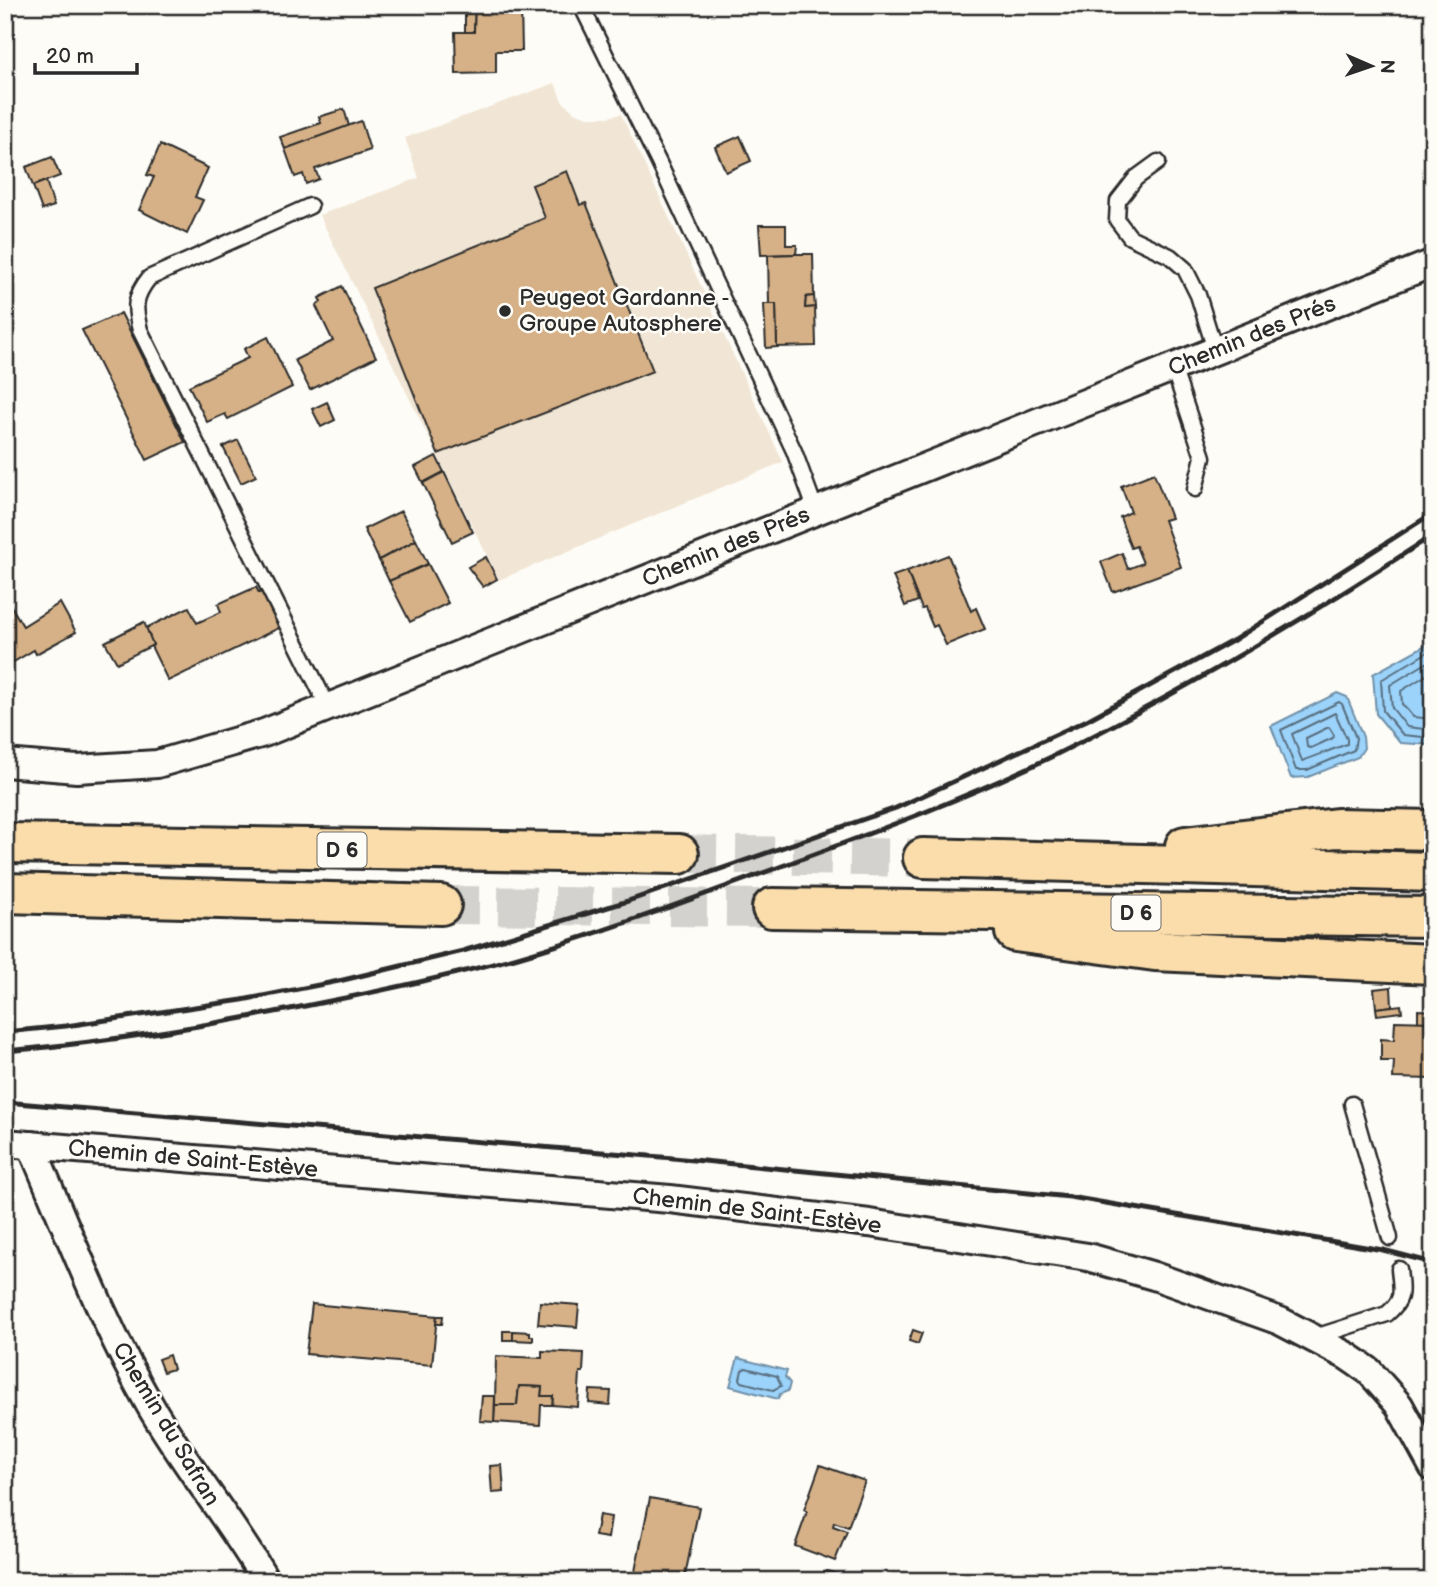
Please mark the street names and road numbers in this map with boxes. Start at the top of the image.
street label: Chemin des Prés [1164,290,1340,382]
street label: Chemin des Prés [638,501,814,593]
road number: D 6 [318,832,366,868]
road number: D 6 [1112,895,1160,930]
street label: Chemin de Saint-Estève [67,1134,319,1184]
street label: Chemin de Saint-Estève [631,1182,883,1240]
street label: Chemin du Safran [106,1337,226,1511]

